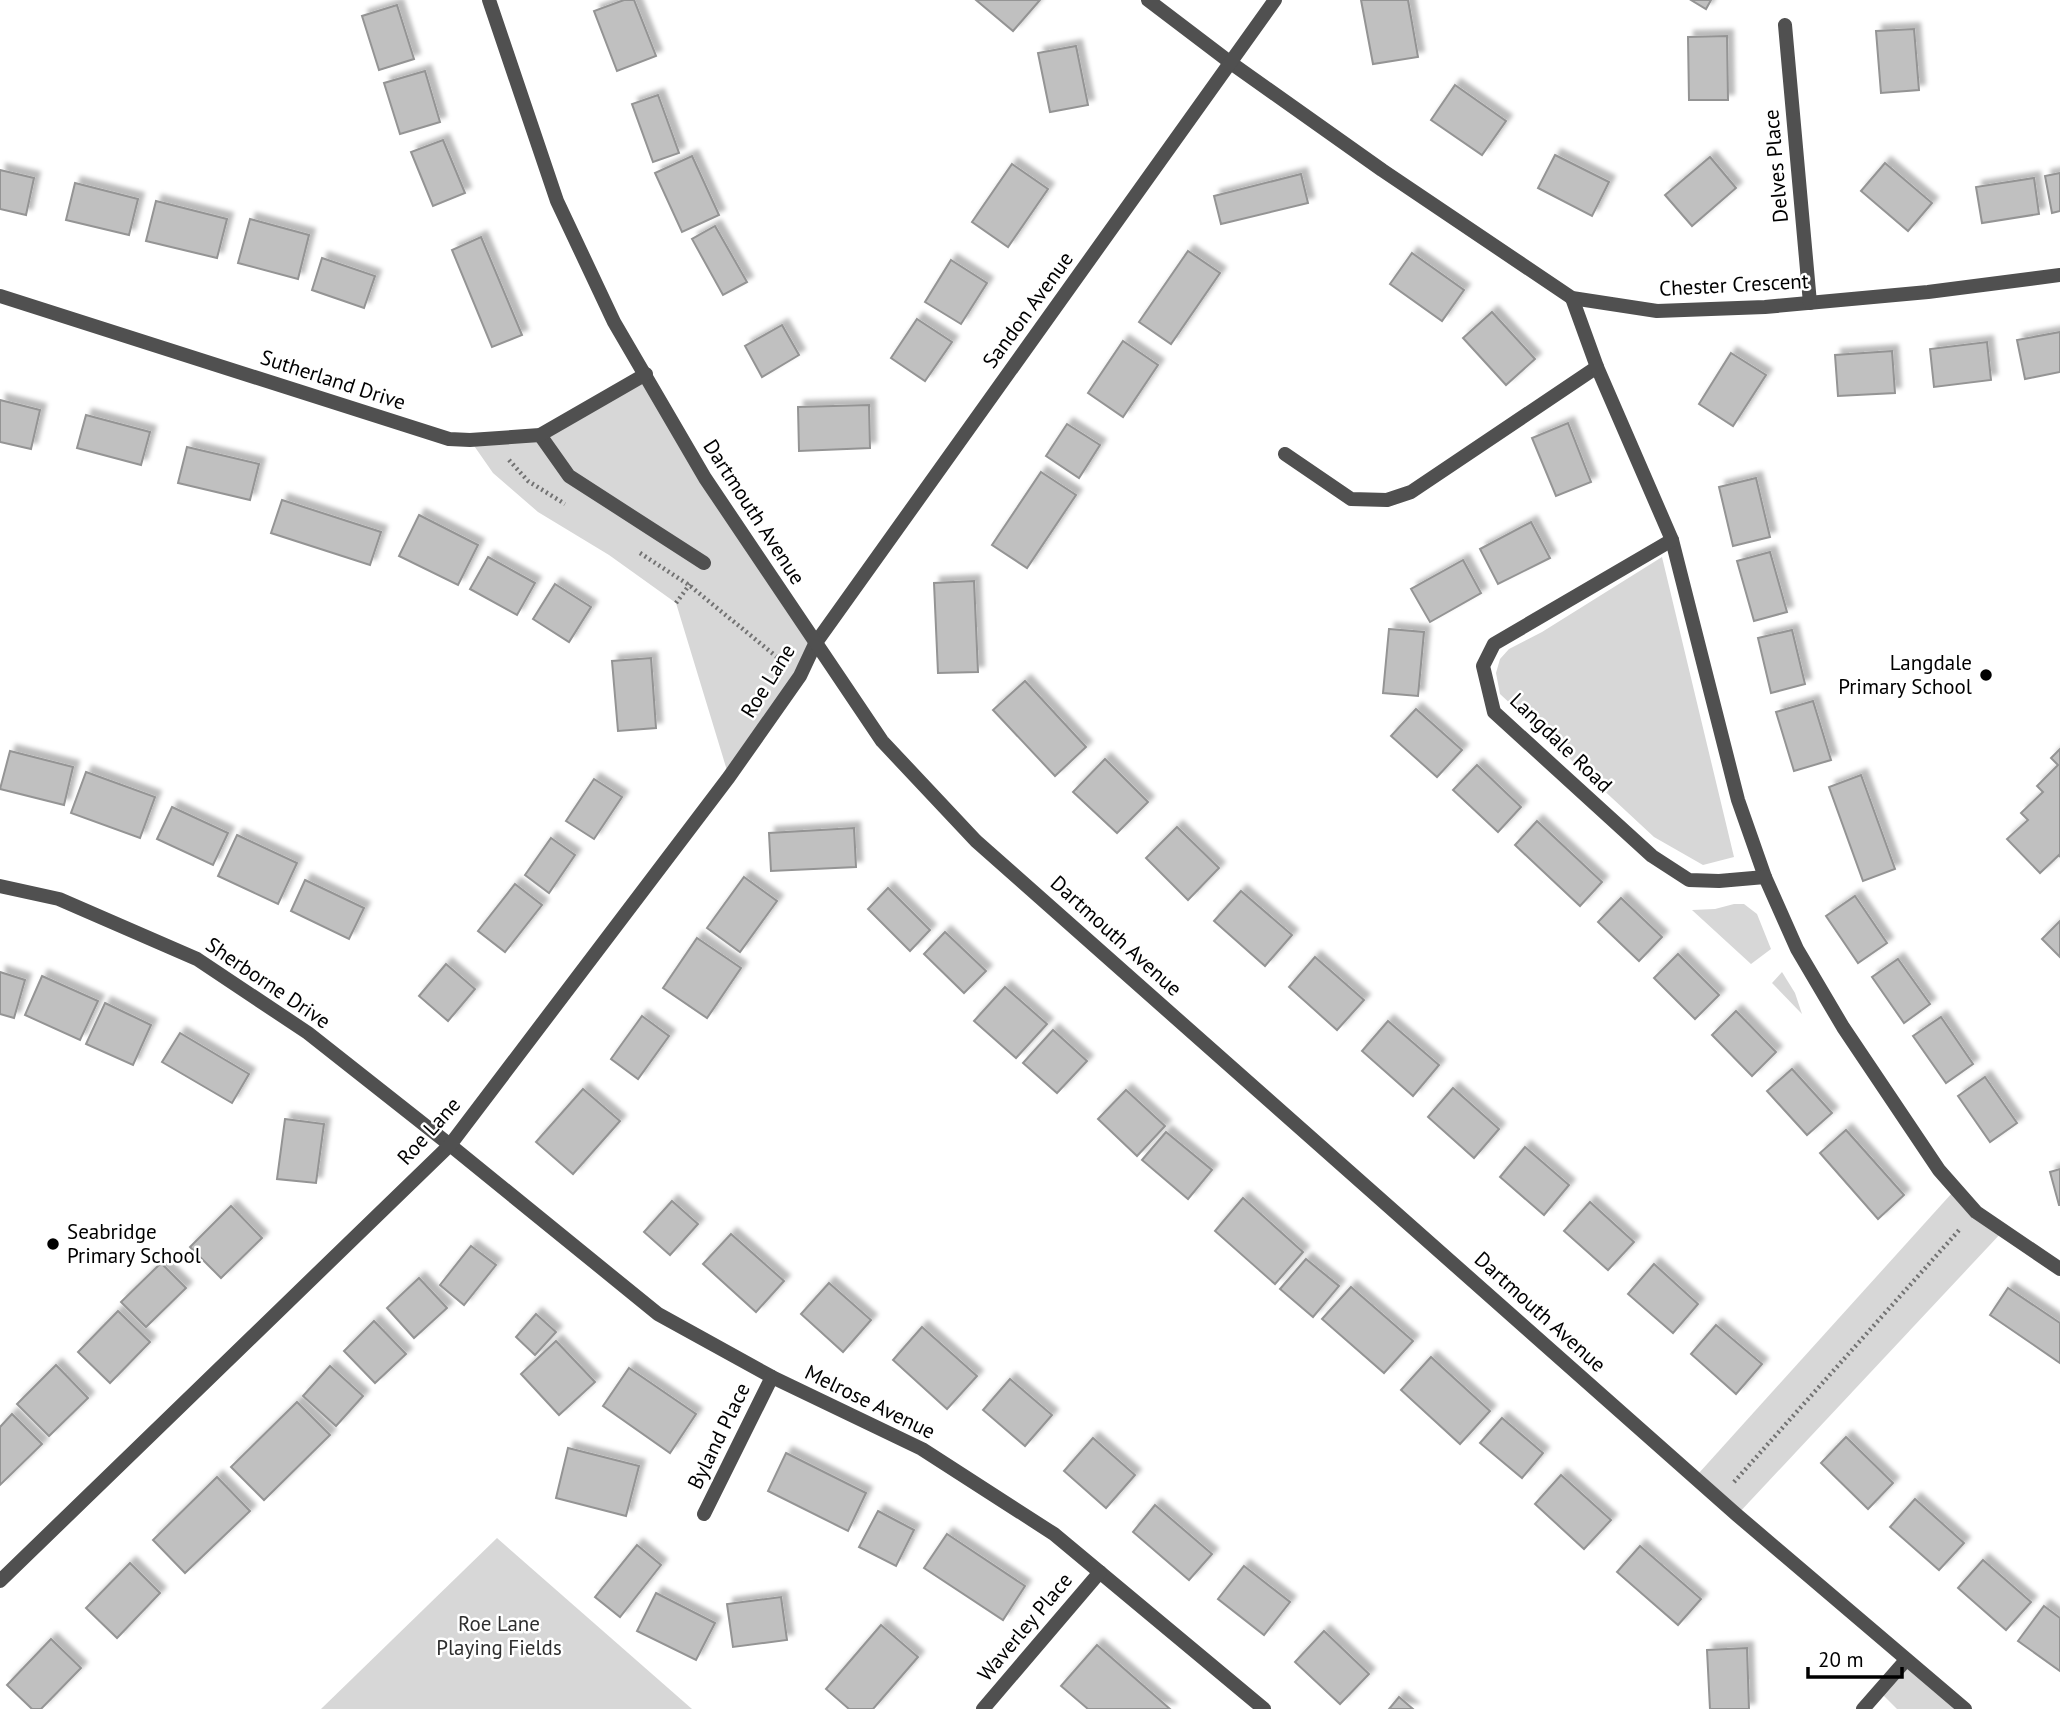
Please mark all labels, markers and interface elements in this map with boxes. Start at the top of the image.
street label: Delves Place [1757,108,1794,224]
street label: Sandon Avenue [976,246,1079,373]
street label: Chester Crescent [1658,267,1809,302]
street label: Sutherland Drive [257,343,409,416]
street label: Dartmouth Avenue [697,434,811,589]
street label: Roe Lane [734,639,801,723]
place label: Langdale Primary School [1838,649,1972,700]
marker: Langdale Primary School [1978,667,1994,683]
street label: Langdale Road [1504,687,1618,798]
street label: Dartmouth Avenue [1045,869,1188,1002]
street label: Sherborne Drive [201,931,336,1034]
street label: Roe Lane [391,1091,466,1170]
place label: Seabridge Primary School [67,1218,201,1269]
marker: Seabridge Primary School [45,1236,61,1252]
street label: Dartmouth Avenue [1469,1245,1612,1378]
street label: Melrose Avenue [801,1358,940,1445]
street label: Byland Place [681,1378,756,1493]
street label: Waverley Place [971,1567,1078,1687]
park label: Roe Lane Playing Fields [436,1610,562,1661]
scale bar [1808,1636,1902,1680]
text: 20 m [1818,1646,1864,1673]

